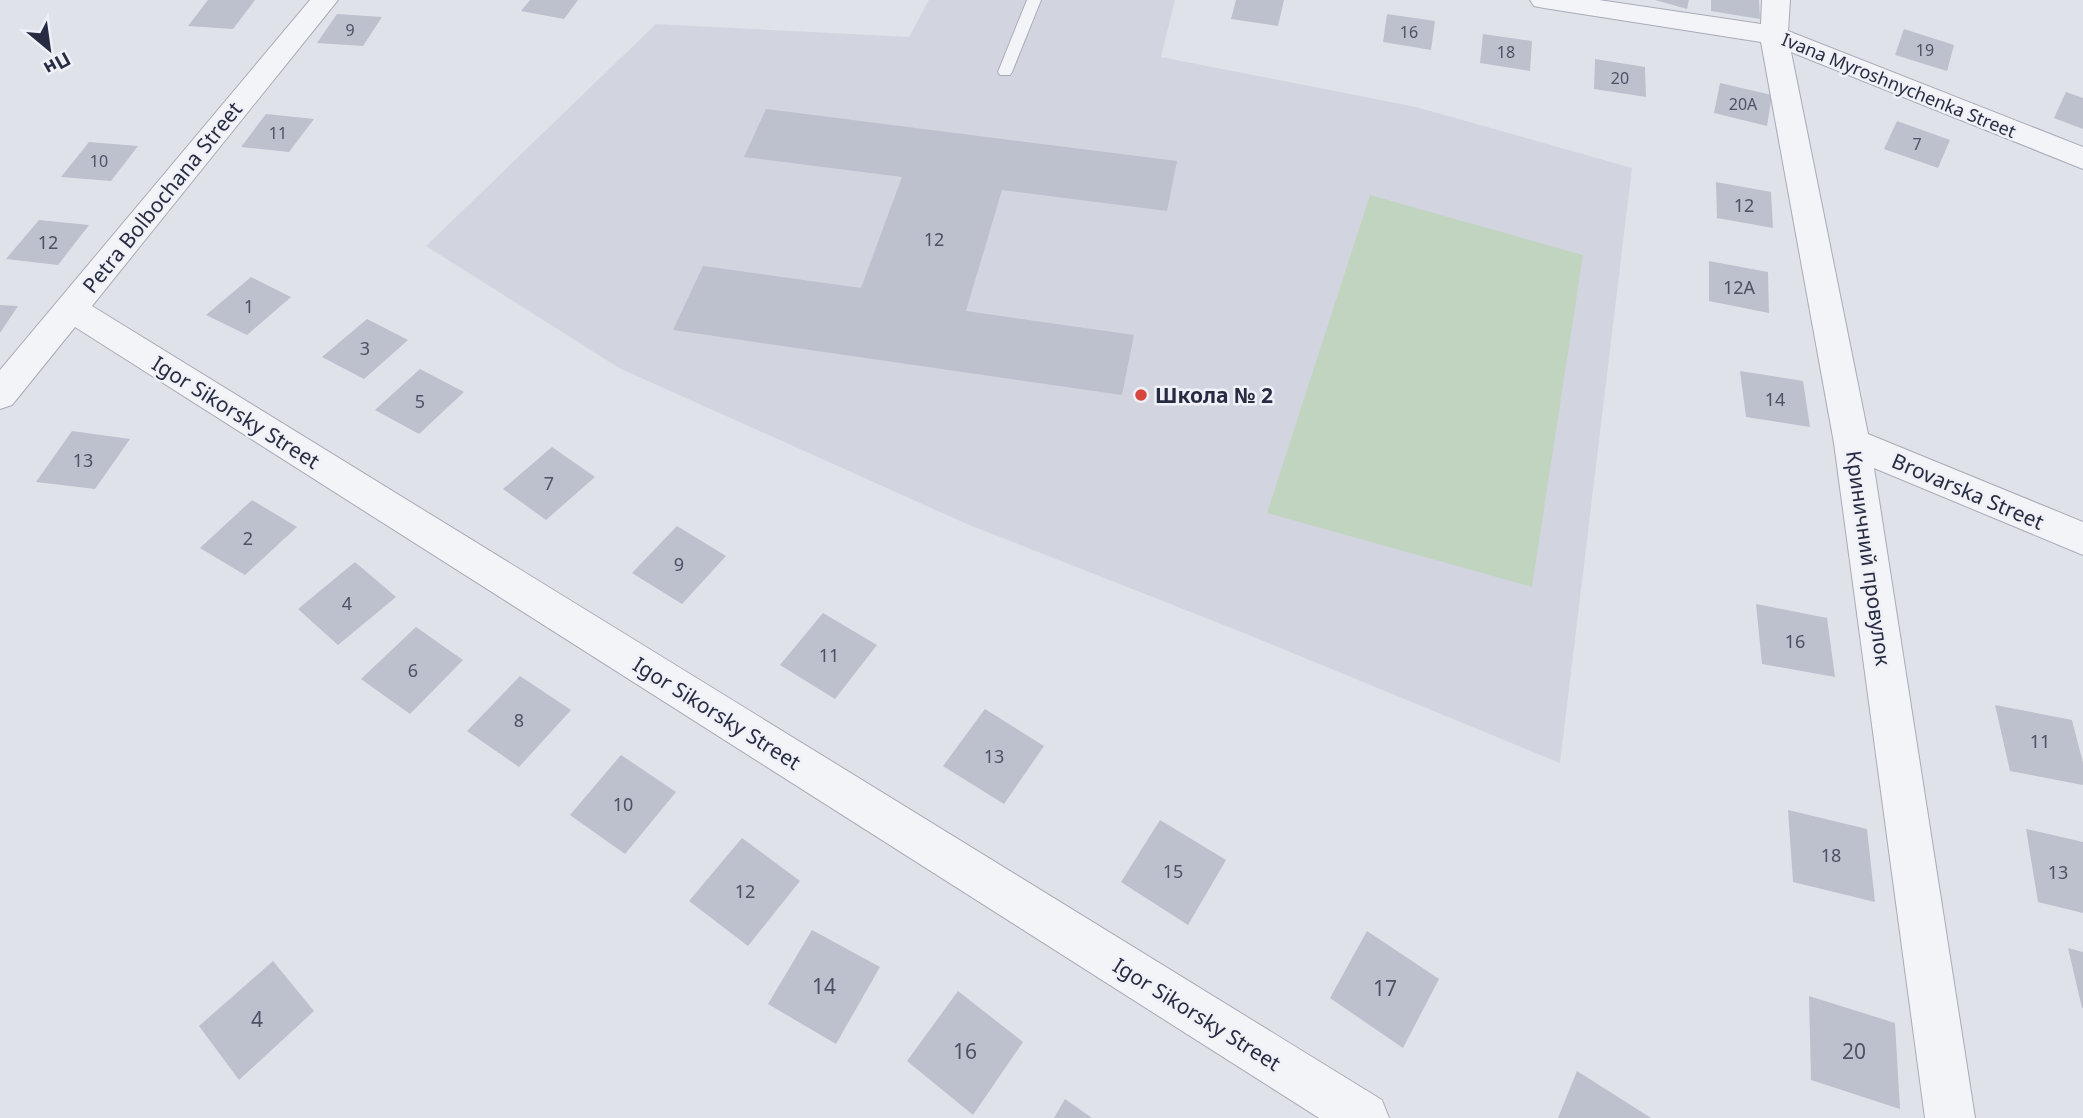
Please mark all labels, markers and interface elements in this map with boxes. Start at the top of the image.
north arrow [14,14,84,84]
house number: 9 [345,19,355,41]
house number: 16 [1400,21,1418,43]
street label: Ivana Myroshnychenka Street [1778,27,2020,143]
house number: 19 [1916,39,1934,61]
house number: 18 [1497,41,1515,63]
text: Пн [39,46,75,82]
house number: 20 [1611,67,1629,89]
house number: 20А [1729,93,1758,115]
street label: Petra Bolbochana Street [76,95,248,299]
house number: 11 [269,122,287,144]
house number: 7 [1912,133,1922,155]
house number: 10 [90,150,108,172]
house number: 12 [1734,193,1754,217]
house number: 12 [924,227,944,251]
house number: 12 [38,230,58,254]
house number: 12А [1723,275,1756,299]
house number: 1 [244,294,254,318]
house number: 3 [360,336,370,360]
street label: Igor Sikorsky Street [147,349,325,475]
place label: Школа № 2 [1155,381,1273,409]
marker: Школа № 2 [1133,387,1149,403]
house number: 14 [1765,387,1785,411]
house number: 5 [415,389,425,413]
street label: Brovarska Street [1888,446,2049,536]
house number: 13 [73,448,93,472]
street label: Криничний провулок [1840,449,1898,667]
house number: 7 [544,471,554,495]
house number: 2 [243,526,253,550]
house number: 9 [674,552,684,576]
house number: 4 [342,591,352,615]
house number: 16 [1785,629,1805,653]
house number: 11 [819,643,839,667]
street label: Igor Sikorsky Street [628,650,806,776]
house number: 6 [408,658,418,682]
house number: 8 [514,708,524,732]
house number: 11 [2030,729,2050,753]
house number: 13 [984,744,1004,768]
house number: 10 [613,792,633,816]
house number: 18 [1821,843,1841,867]
house number: 15 [1163,859,1183,883]
house number: 13 [2048,860,2068,884]
house number: 12 [735,879,755,903]
street label: Igor Sikorsky Street [1108,951,1286,1077]
house number: 14 [812,972,836,1000]
house number: 17 [1373,974,1397,1002]
house number: 4 [251,1005,263,1033]
house number: 16 [953,1037,977,1065]
house number: 20 [1842,1037,1866,1065]

